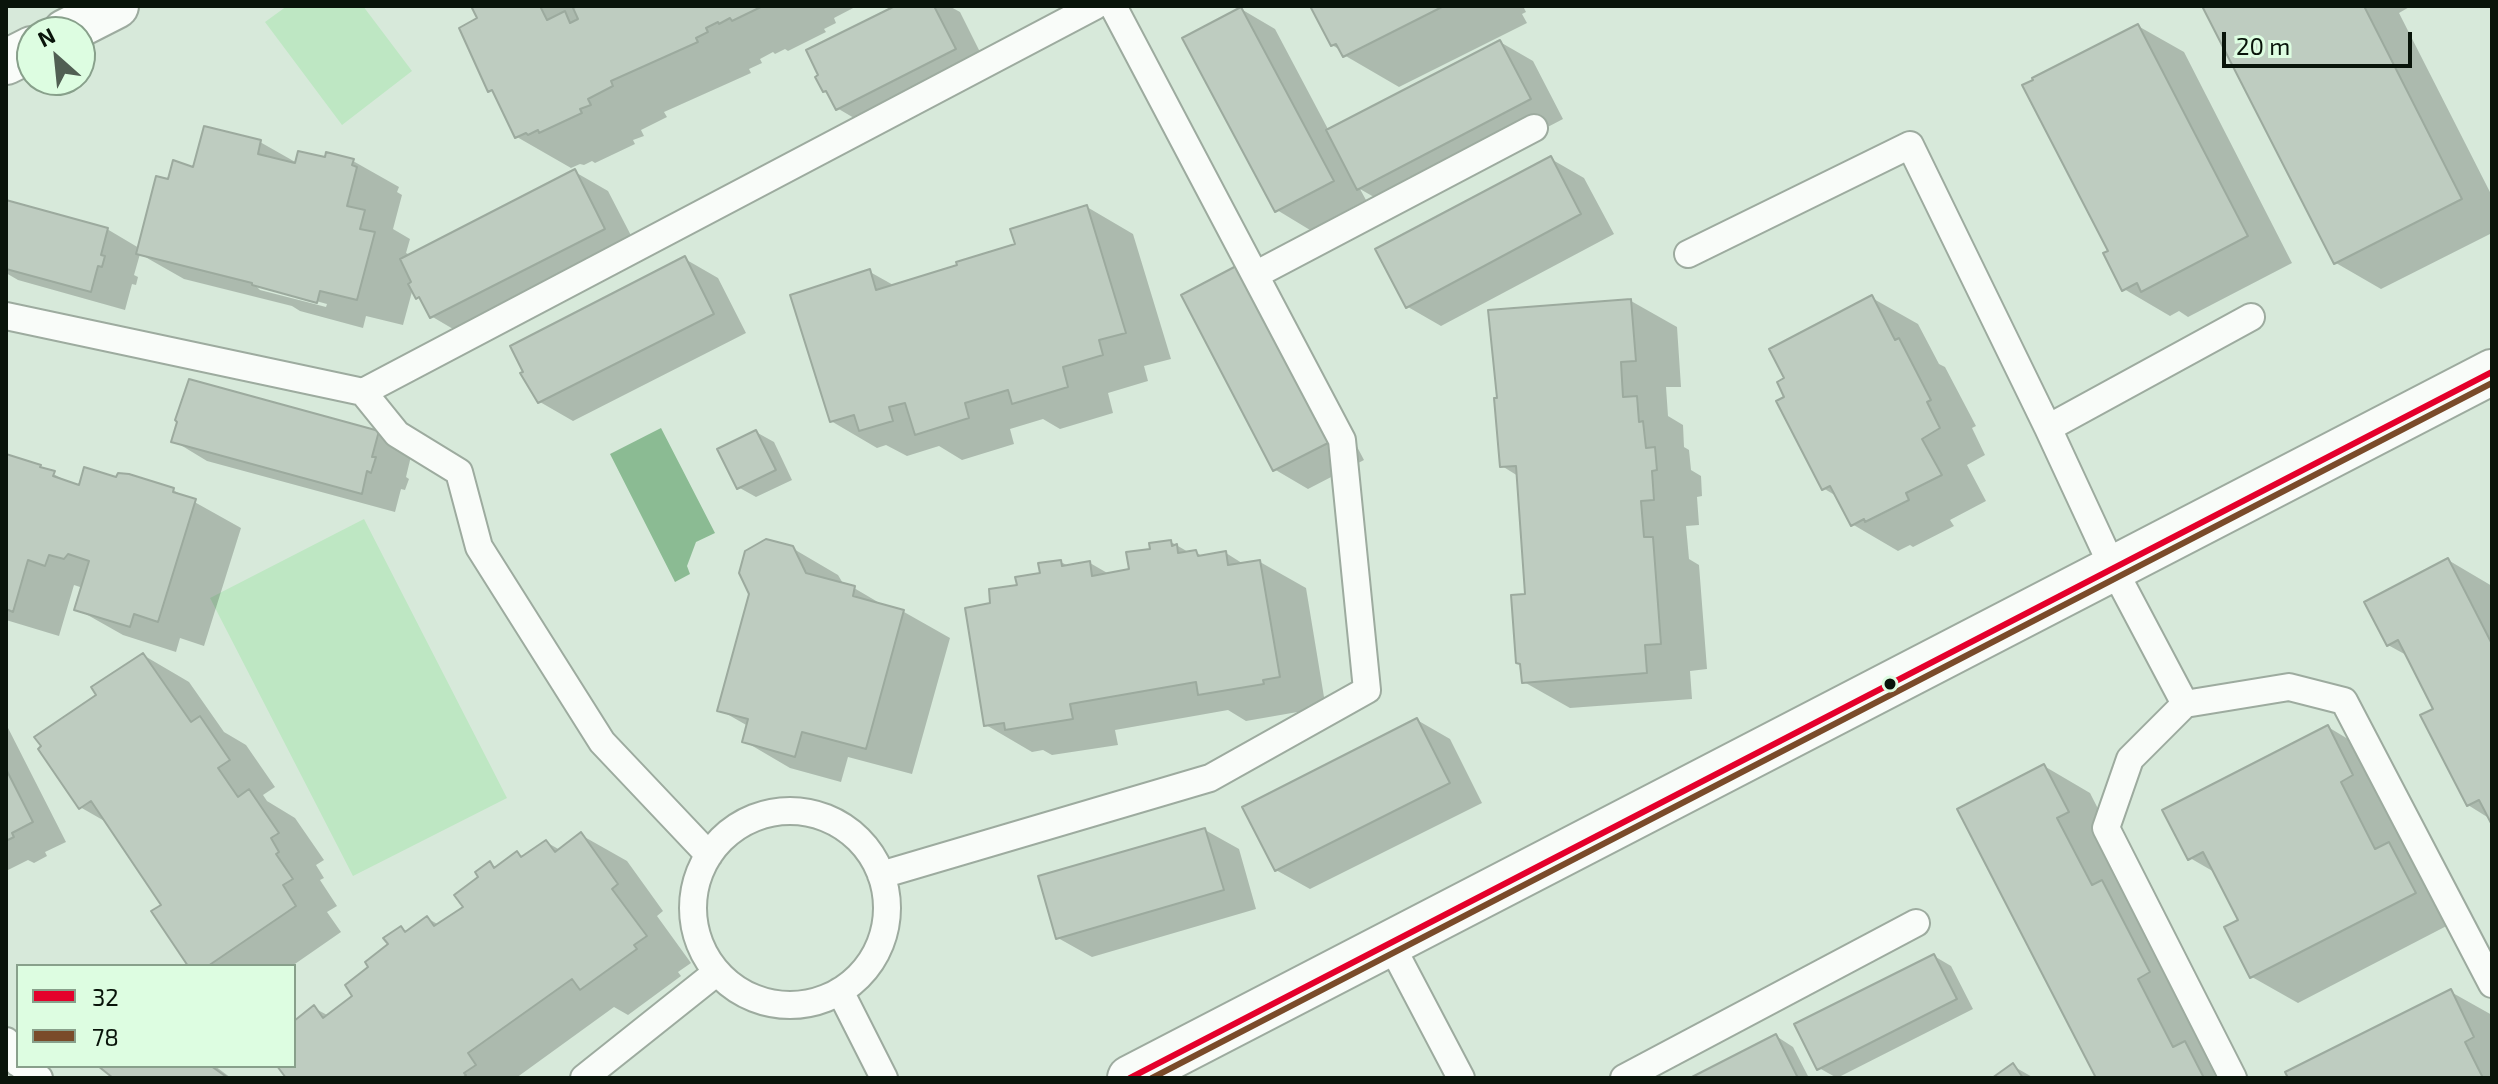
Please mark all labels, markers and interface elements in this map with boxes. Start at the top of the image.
north arrow [16,16,96,96]
scale bar [2226,16,2416,66]
text: N [33,21,59,52]
text: 20 m [2236,31,2290,60]
unlabelled marker [1882,676,1898,692]
legend [16,964,296,1068]
text: 32 [92,982,119,1011]
text: 78 [92,1022,119,1051]

